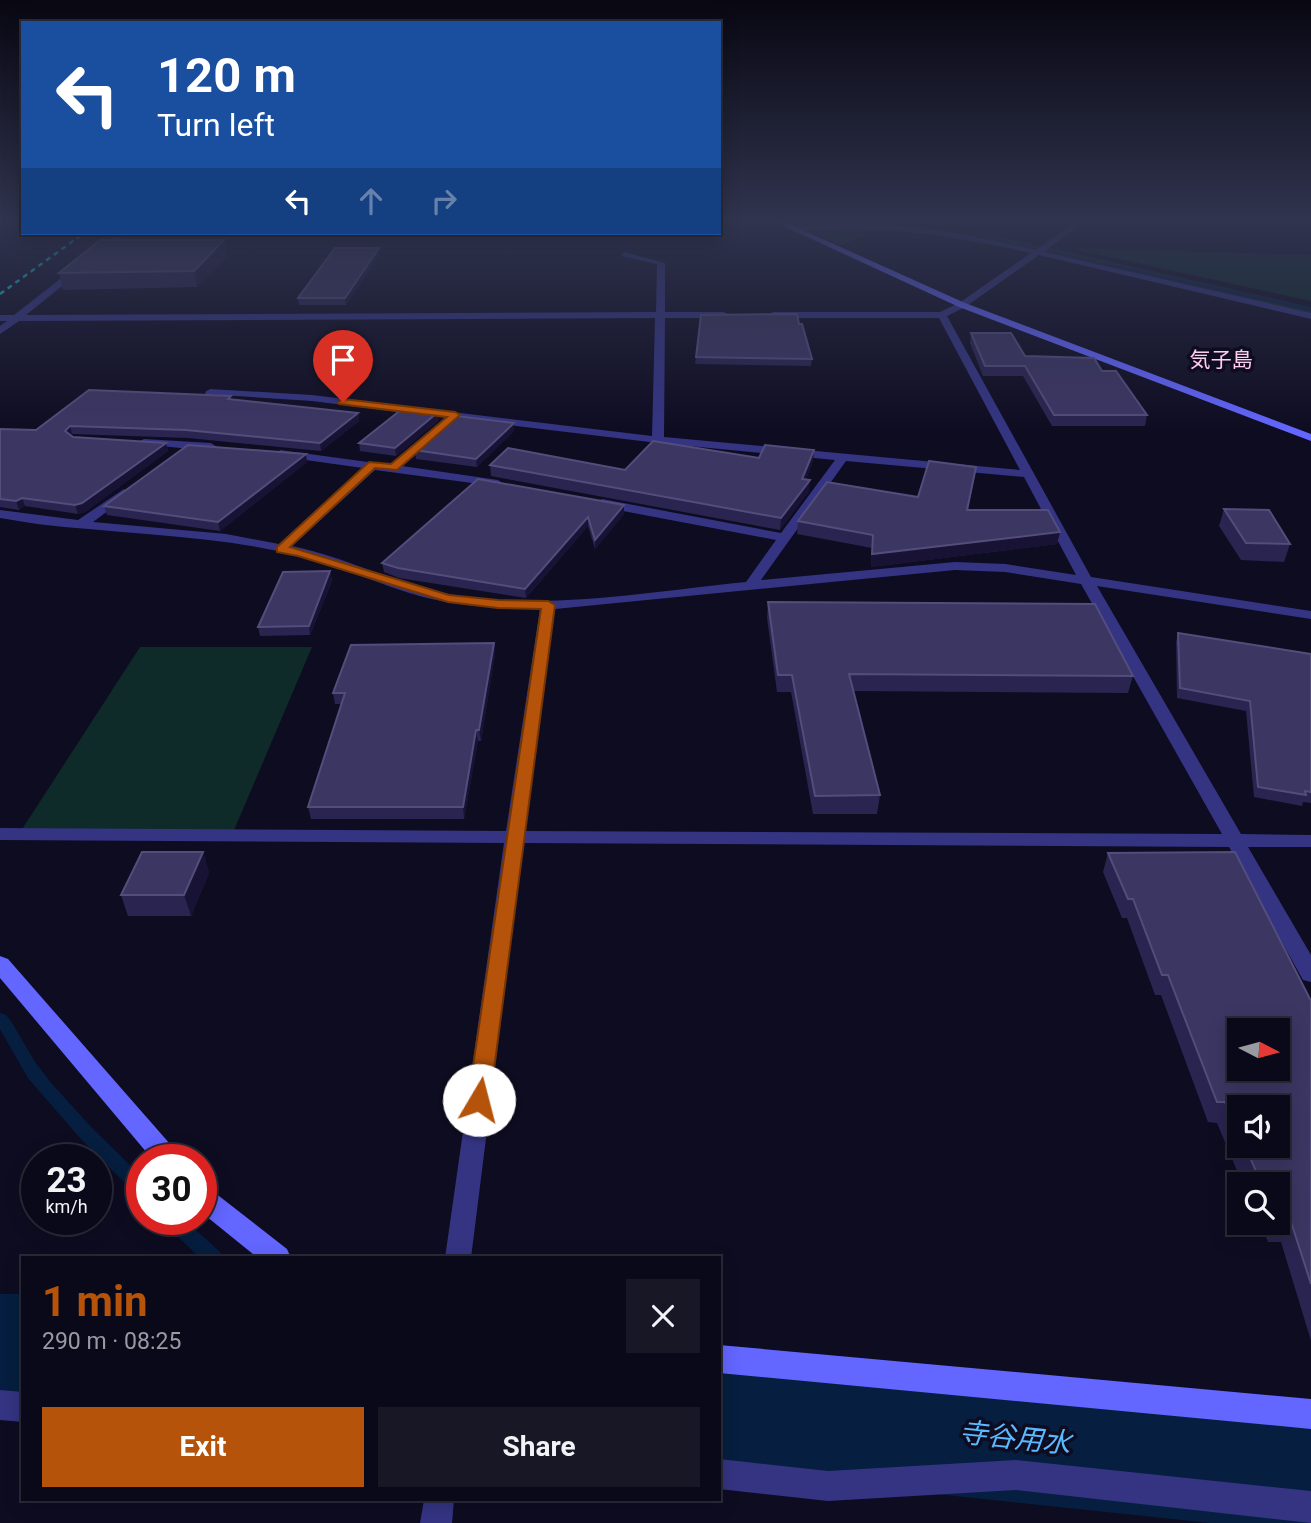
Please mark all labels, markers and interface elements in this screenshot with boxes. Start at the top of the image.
text: 120 m [157,47,296,104]
icon: left [42,49,133,140]
text: Turn left [157,106,275,144]
icon: left [279,182,317,220]
icon: ahead [352,182,390,220]
icon: right [425,182,463,220]
pin [313,330,373,402]
icon: arrive [324,341,362,379]
district label: 気子島 [1190,348,1253,372]
north arrow [1227,1018,1290,1082]
map controls [1227,1018,1290,1235]
position arrow [442,1063,516,1137]
button: sound [1227,1095,1290,1158]
speed limit sign: 30 [126,1144,217,1235]
text: 23 [46,1160,87,1201]
button: search [1227,1172,1290,1235]
text: km/h [45,1196,88,1217]
text: 1 min [42,1277,148,1326]
button: close [626,1279,700,1353]
text: 290 m · 08:25 [42,1328,181,1355]
button: Exit [42,1407,364,1487]
button: Share [378,1407,700,1487]
water label: 寺谷用水 [958,1416,1075,1461]

